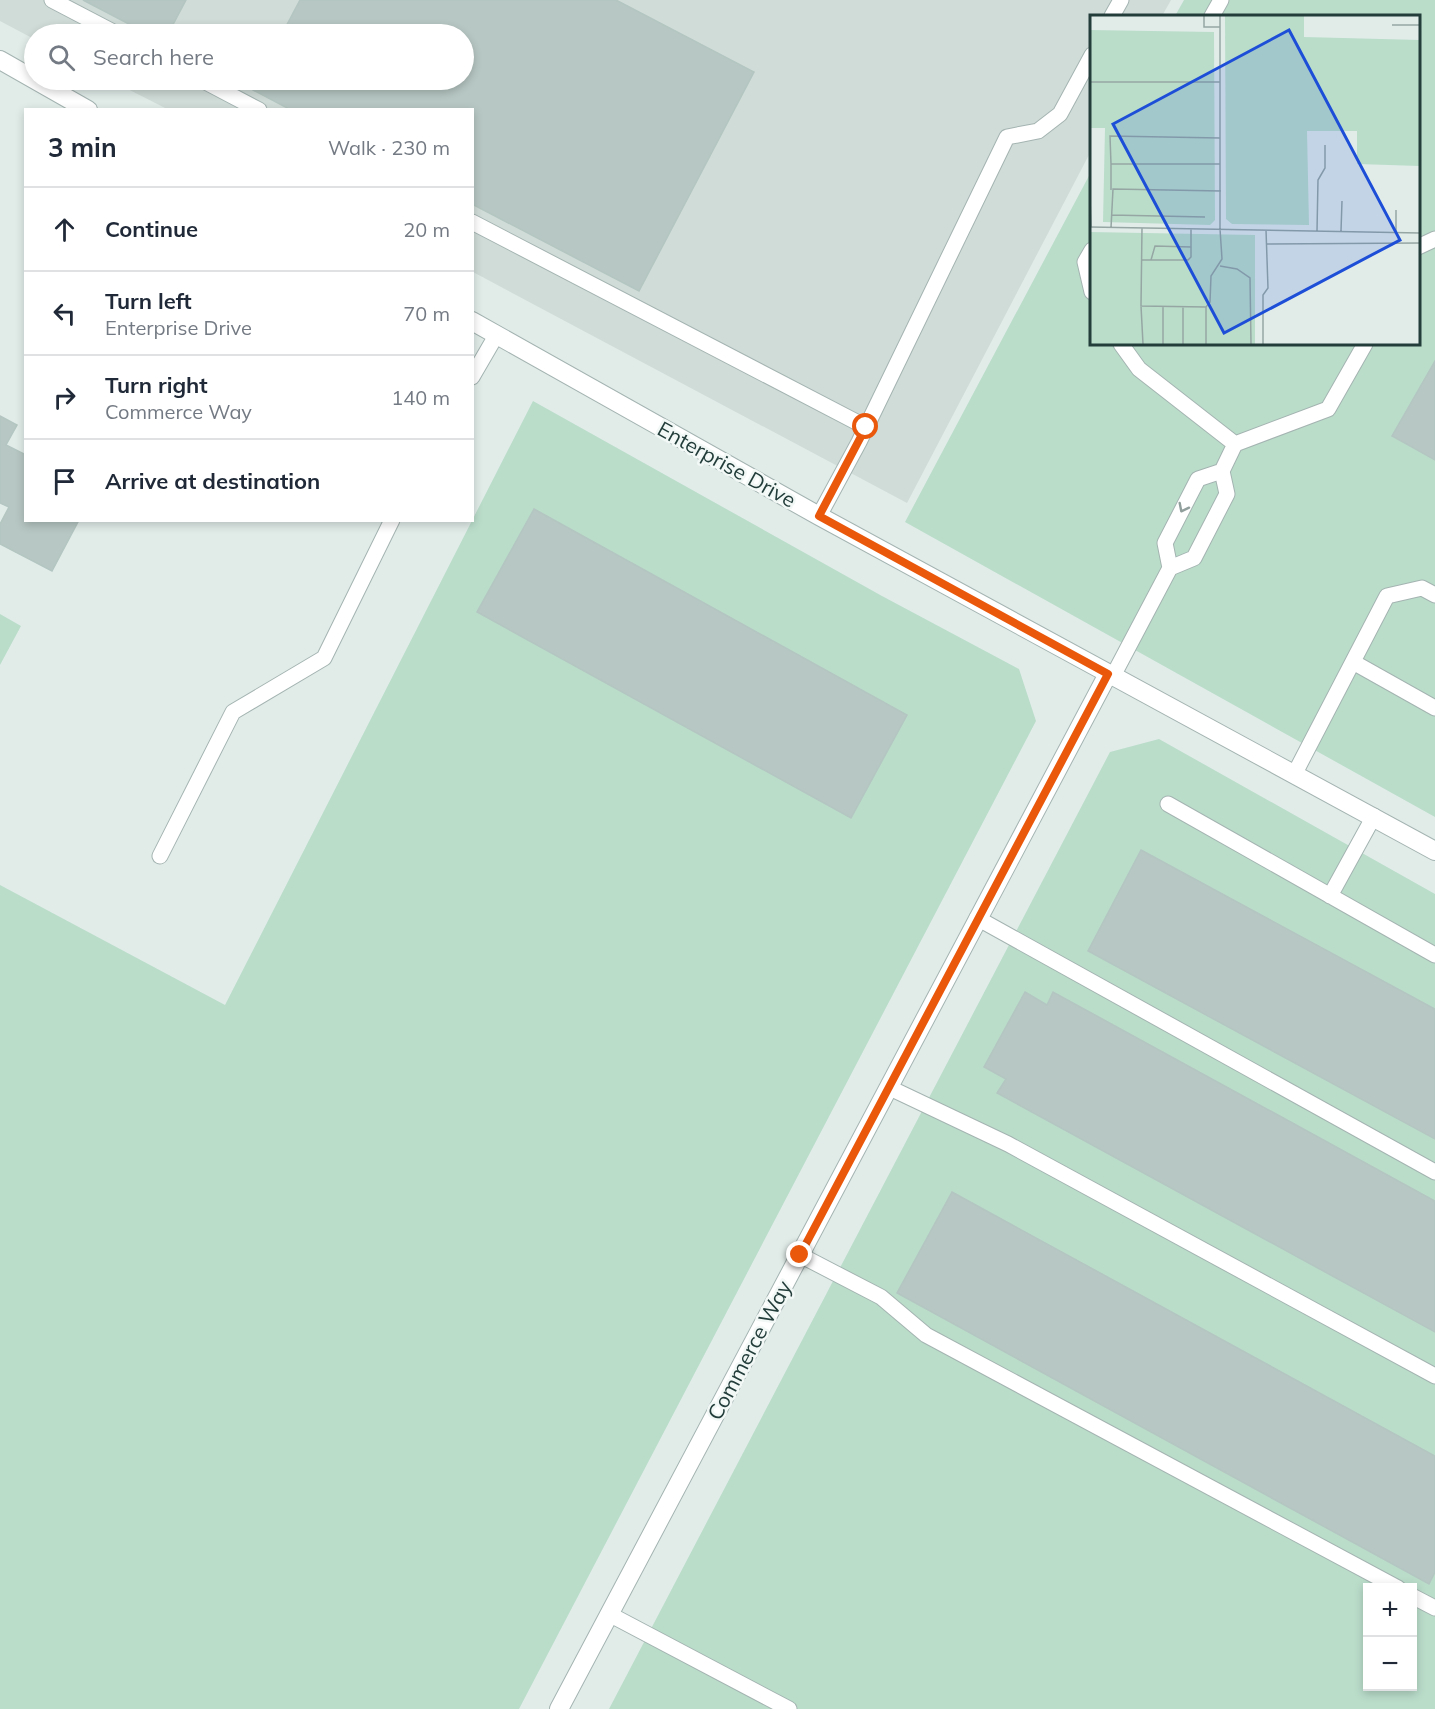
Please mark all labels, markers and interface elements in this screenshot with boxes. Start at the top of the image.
inset map [1090,15,1420,345]
search box [24,24,474,90]
icon: search [45,41,78,74]
text: Search here [93,43,214,71]
text: 3 min [48,131,117,164]
text: Walk · 230 m [328,135,450,160]
icon: ahead [48,213,81,246]
text: Continue [105,215,198,243]
text: 20 m [403,217,450,242]
text: Turn left [105,287,192,315]
icon: left [48,297,81,330]
text: 70 m [403,301,450,326]
text: Enterprise Drive [105,315,252,340]
text: Turn right [105,371,208,399]
icon: right [48,381,81,414]
text: 140 m [391,385,450,410]
text: Commerce Way [105,399,252,424]
route start [852,413,878,439]
street label: Enterprise Drive [653,415,801,513]
icon: arrive [48,465,81,498]
text: Arrive at destination [105,467,320,495]
one-way arrow [1178,502,1190,513]
route end [786,1241,812,1267]
street label: Commerce Way [701,1276,797,1424]
map controls [1363,1583,1417,1691]
button: + [1363,1583,1417,1637]
button: − [1363,1637,1417,1691]

